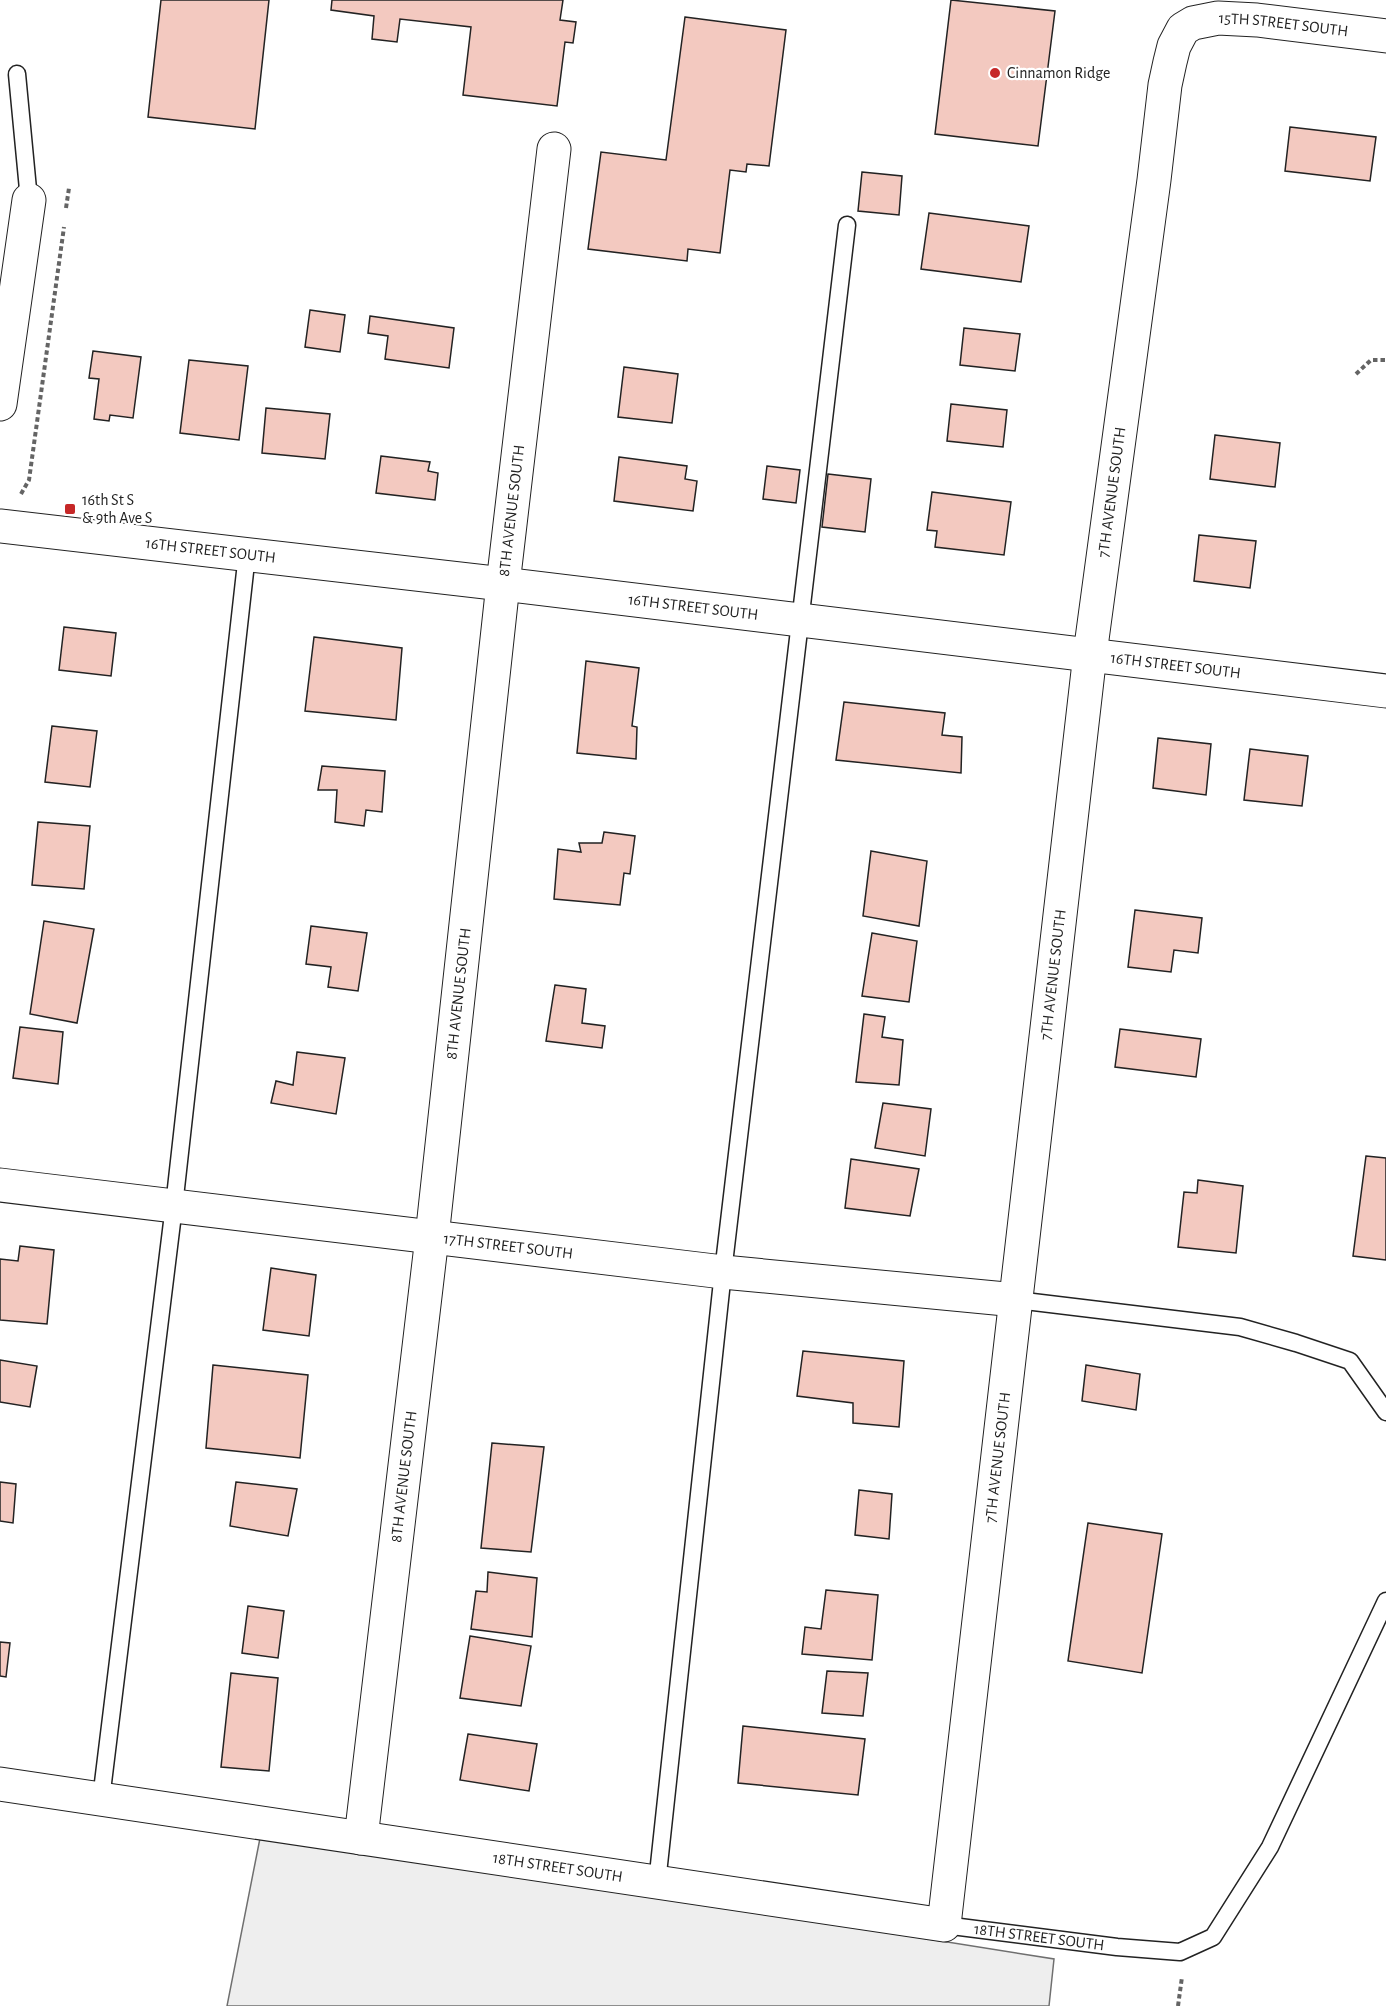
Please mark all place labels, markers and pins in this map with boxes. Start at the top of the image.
place label: Cinnamon Ridge [1007,65,1110,81]
marker: Cinnamon Ridge [988,66,1002,80]
place label: 16th St S & 9th Ave S [82,492,152,526]
marker: 16th St S & 9th Ave S [63,502,77,516]

